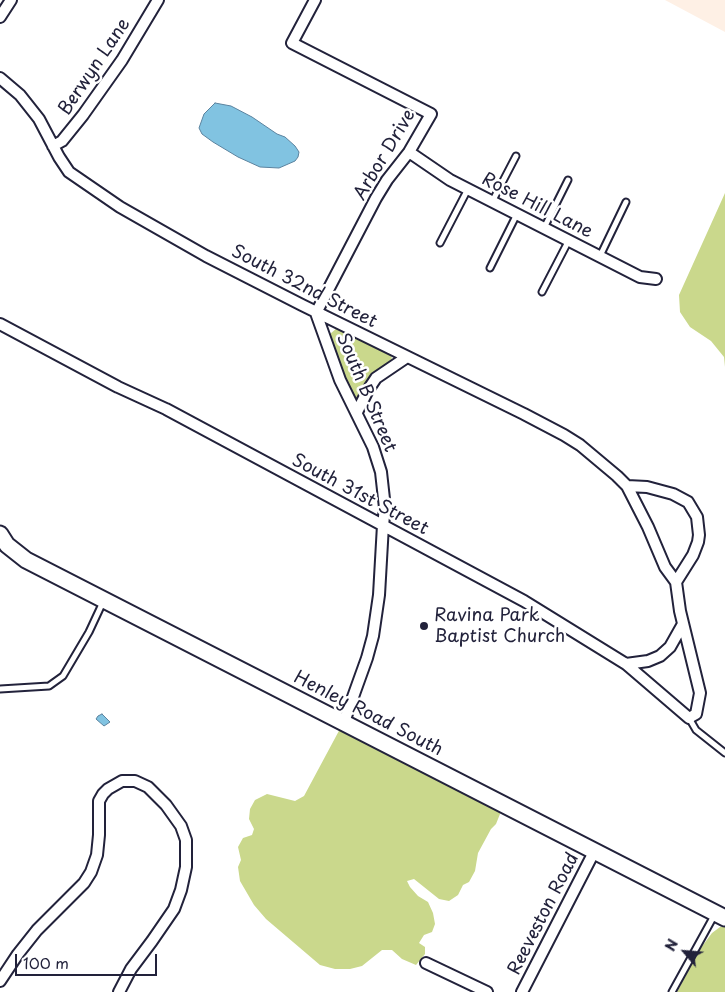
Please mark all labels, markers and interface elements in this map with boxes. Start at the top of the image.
street label: Berwyn Lane [55,14,135,120]
street label: Arbor Drive [350,106,420,204]
street label: Rose Hill Lane [478,169,596,243]
street label: South 32nd Street [228,241,380,333]
street label: South B Street [331,330,401,456]
street label: South 31st Street [288,450,432,540]
place label: Ravina Park Baptist Church [434,605,565,648]
marker: Ravina Park Baptist Church [418,620,430,632]
street label: Henley Road South [290,667,446,761]
street label: Reeveston Road [504,849,584,979]
north arrow [660,927,710,977]
text: N [659,935,683,955]
scale bar [18,944,160,976]
text: 100 m [23,951,69,974]

